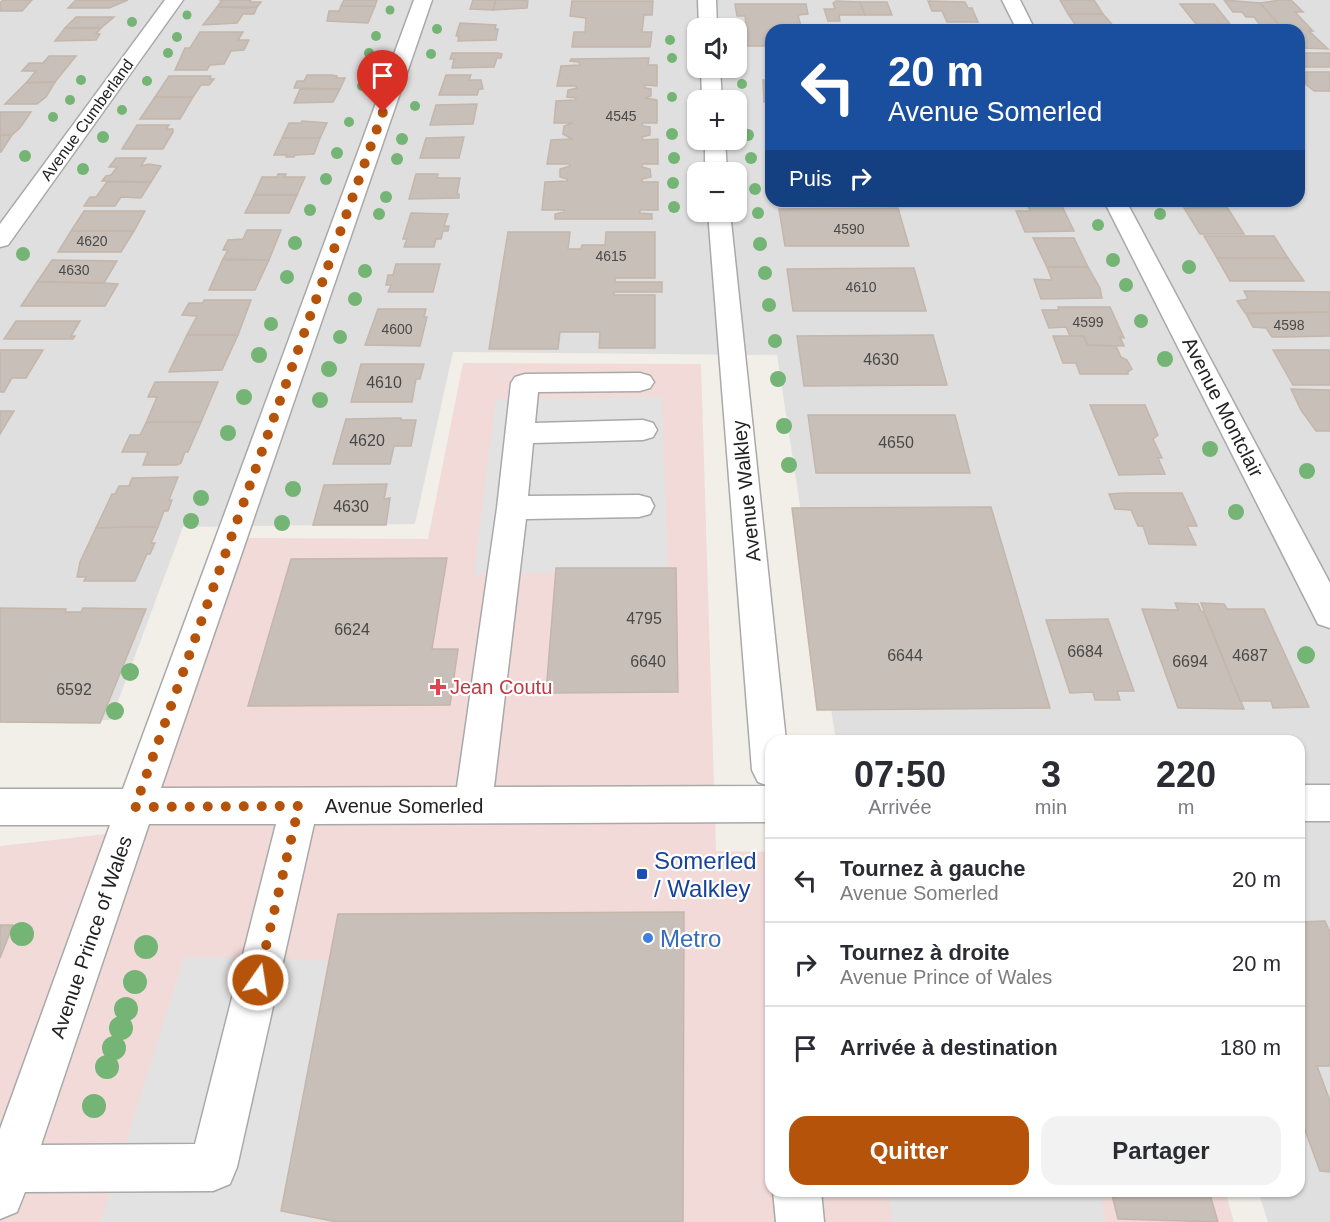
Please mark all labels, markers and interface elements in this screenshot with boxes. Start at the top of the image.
map controls [687,18,747,222]
button: sound [687,18,747,78]
icon: left [789,48,867,126]
text: 20 m [888,48,984,95]
pin [357,50,408,112]
street label: Avenue Cumberland [37,56,137,184]
icon: arrive [366,59,399,92]
button: + [687,90,747,150]
text: Avenue Somerled [888,97,1102,127]
house number: 4545 [605,108,637,124]
button: − [687,162,747,222]
icon: right [844,162,877,195]
text: Puis [789,166,832,191]
house number: 4590 [833,221,865,237]
house number: 4620 [76,233,108,249]
house number: 4615 [595,248,627,264]
house number: 4630 [58,262,90,278]
house number: 4610 [845,279,877,295]
house number: 4599 [1072,314,1104,330]
house number: 4598 [1273,317,1305,333]
house number: 4600 [381,321,413,337]
street label: Avenue Montclair [1178,333,1268,481]
house number: 4630 [863,351,899,368]
house number: 4610 [366,374,402,391]
street label: Avenue Walkley [728,419,764,563]
house number: 4620 [349,432,385,449]
house number: 4650 [878,434,914,451]
house number: 4630 [333,498,369,515]
house number: 4795 [626,610,662,627]
house number: 6624 [334,621,370,638]
house number: 6684 [1067,643,1103,660]
house number: 6644 [887,647,923,664]
house number: 4687 [1232,647,1268,664]
house number: 6640 [630,653,666,670]
house number: 6694 [1172,653,1208,670]
place label: Jean Coutu [450,676,552,698]
marker: Jean Coutu [431,680,445,694]
house number: 6592 [56,681,92,698]
text: 07:50 [854,754,946,795]
text: 3 [1041,754,1061,795]
text: 220 [1156,754,1216,795]
street label: Avenue Somerled [325,795,483,817]
text: Arrivée [868,796,932,818]
text: min [1035,796,1067,818]
text: m [1178,796,1194,818]
street label: Avenue Prince of Wales [46,833,136,1041]
place label: Somerled / Walkley [654,847,757,902]
text: Tournez à gauche [840,856,1025,881]
icon: left [789,864,822,897]
marker: Somerled / Walkley [635,867,649,881]
text: 20 m [1232,867,1281,892]
text: Avenue Somerled [840,882,999,904]
place label: Metro [660,925,721,952]
marker: Metro [641,931,655,945]
text: Tournez à droite [840,940,1010,965]
position arrow [226,948,290,1012]
icon: right [789,948,822,981]
text: 20 m [1232,951,1281,976]
text: Avenue Prince of Wales [840,966,1052,988]
icon: arrive [789,1032,822,1065]
text: Arrivée à destination [840,1035,1058,1060]
text: 180 m [1220,1035,1281,1060]
button: Quitter [789,1116,1029,1185]
button: Partager [1041,1116,1281,1185]

